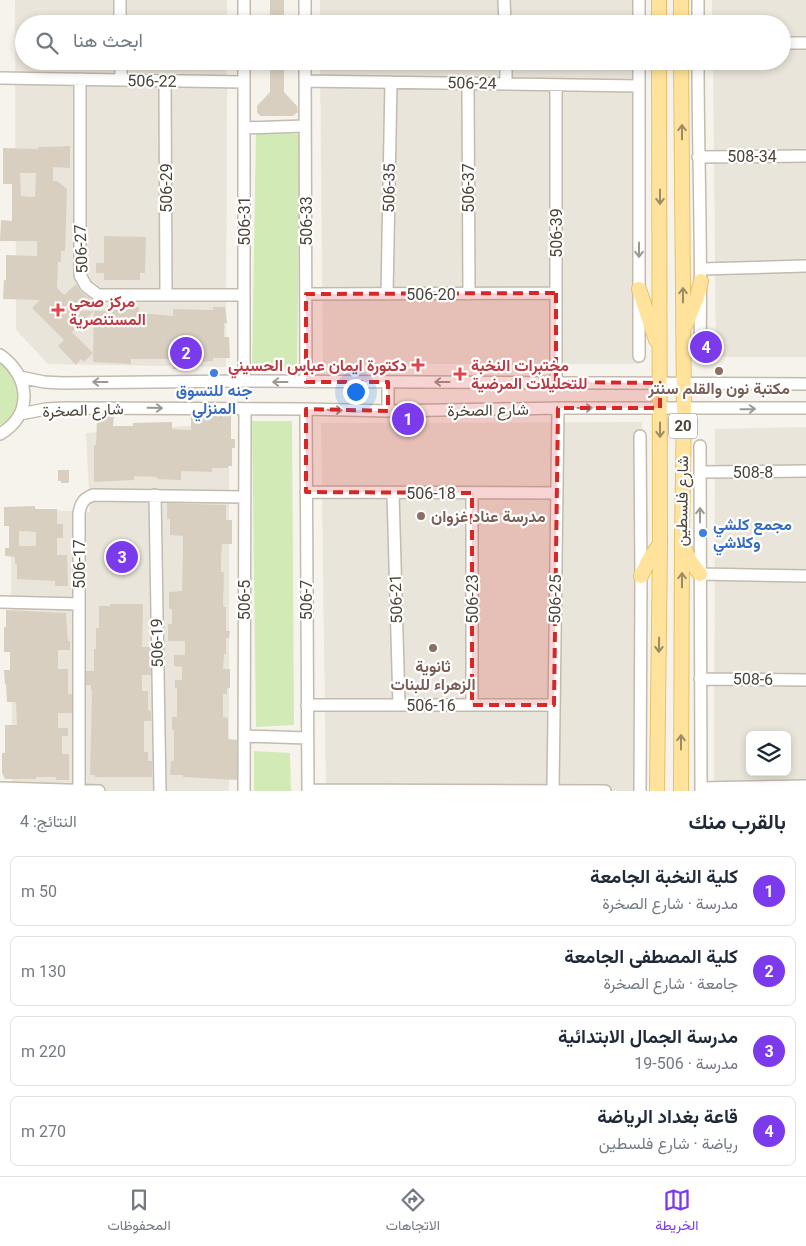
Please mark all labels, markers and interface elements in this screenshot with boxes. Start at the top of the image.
search box [15,15,791,70]
icon: search [33,29,61,57]
text: ابحث هنا [73,29,143,52]
street label: 506-22 [127,71,177,91]
street label: 506-24 [447,73,497,93]
one-way arrow [677,125,687,141]
street label: 508-34 [727,147,777,166]
street label: 506-29 [157,163,176,213]
street label: 506-35 [379,163,399,213]
street label: 506-37 [459,163,478,213]
one-way arrow [655,189,665,205]
street label: 506-31 [235,196,254,246]
street label: 506-33 [297,196,316,246]
street label: 506-39 [547,208,566,258]
street label: 506-27 [70,224,92,274]
one-way arrow [634,242,644,258]
street label: 506-20 [406,285,456,304]
one-way arrow [678,287,688,304]
place label: مركز صحي المستنصرية [69,292,146,330]
marker: مركز صحي المستنصرية [51,303,65,317]
pin: 4 [690,328,722,366]
pin: 2 [170,334,202,372]
place label: دكتورة ايمان عباس الحسيني [228,356,407,379]
place label: مختبرات النخبة للتحليلات المرضية [471,356,588,394]
marker: دكتورة ايمان عباس الحسيني [411,358,425,372]
marker: مكتبة نون والقلم سنتر [713,365,725,377]
marker: جنه للتسوق المنزلي [208,367,220,379]
marker: مختبرات النخبة للتحليلات المرضية [453,367,467,381]
one-way arrow [92,377,108,387]
one-way arrow [272,377,288,386]
one-way arrow [435,377,451,387]
your location [343,379,369,405]
place label: مكتبة نون والقلم سنتر [647,379,790,399]
place label: جنه للتسوق المنزلي [176,381,252,422]
street label: شارع الصخرة [42,399,124,423]
pin: 1 [392,400,424,438]
street label: شارع الصخرة [447,400,529,422]
one-way arrow [147,403,163,413]
one-way arrow [576,403,593,413]
one-way arrow [739,404,755,413]
one-way arrow [327,405,343,414]
road number: 20 [669,414,697,438]
one-way arrow [655,422,665,438]
street label: شارع فلسطين [672,455,694,547]
street label: 508-8 [733,463,773,482]
street label: 506-18 [406,484,456,503]
place label: مدرسة عناد غزوان [431,507,546,527]
one-way arrow [695,507,705,524]
marker: مدرسة عناد غزوان [415,510,427,522]
place label: مجمع كلشي وكلاشي [713,515,792,556]
marker: مجمع كلشي وكلاشي [697,527,709,539]
pin: 3 [106,538,138,576]
street label: 506-17 [70,539,89,589]
one-way arrow [677,572,687,588]
street label: 506-21 [386,574,406,624]
street label: 506-23 [463,574,482,624]
street label: 506-25 [545,574,565,624]
street label: 506-5 [235,580,254,620]
street label: 506-7 [297,580,316,620]
street label: 506-19 [147,618,167,668]
one-way arrow [654,636,664,653]
marker: ثانوية الزهراء للبنات [427,642,439,654]
place label: ثانوية الزهراء للبنات [390,657,476,695]
street label: 508-6 [733,669,773,689]
street label: 506-16 [406,696,456,715]
map controls [746,731,791,776]
button: layers [746,731,791,776]
one-way arrow [676,735,686,751]
text: بالقرب منك [689,810,786,834]
text: النتائج: 4 [20,812,77,831]
text: كلية النخبة الجامعة [590,865,738,888]
text: 50 m [21,882,57,901]
text: 1 [764,882,774,901]
text: مدرسة · شارع الصخرة [602,894,738,913]
text: كلية المصطفى الجامعة [564,945,738,968]
text: 130 m [21,962,66,981]
text: 2 [764,962,774,981]
text: جامعة · شارع الصخرة [603,974,738,993]
text: مدرسة الجمال الابتدائية [558,1025,738,1048]
text: 220 m [21,1042,66,1061]
text: 3 [764,1042,774,1061]
text: مدرسة · 506-19 [634,1054,738,1073]
text: قاعة بغداد الرياضة [597,1105,738,1128]
text: 270 m [21,1122,66,1141]
text: 4 [764,1122,774,1141]
text: رياضة · شارع فلسطين [599,1134,738,1153]
tab: المحفوظات [108,1186,171,1238]
tab: الاتجاهات [386,1186,440,1238]
tab: الخريطة [655,1186,698,1238]

